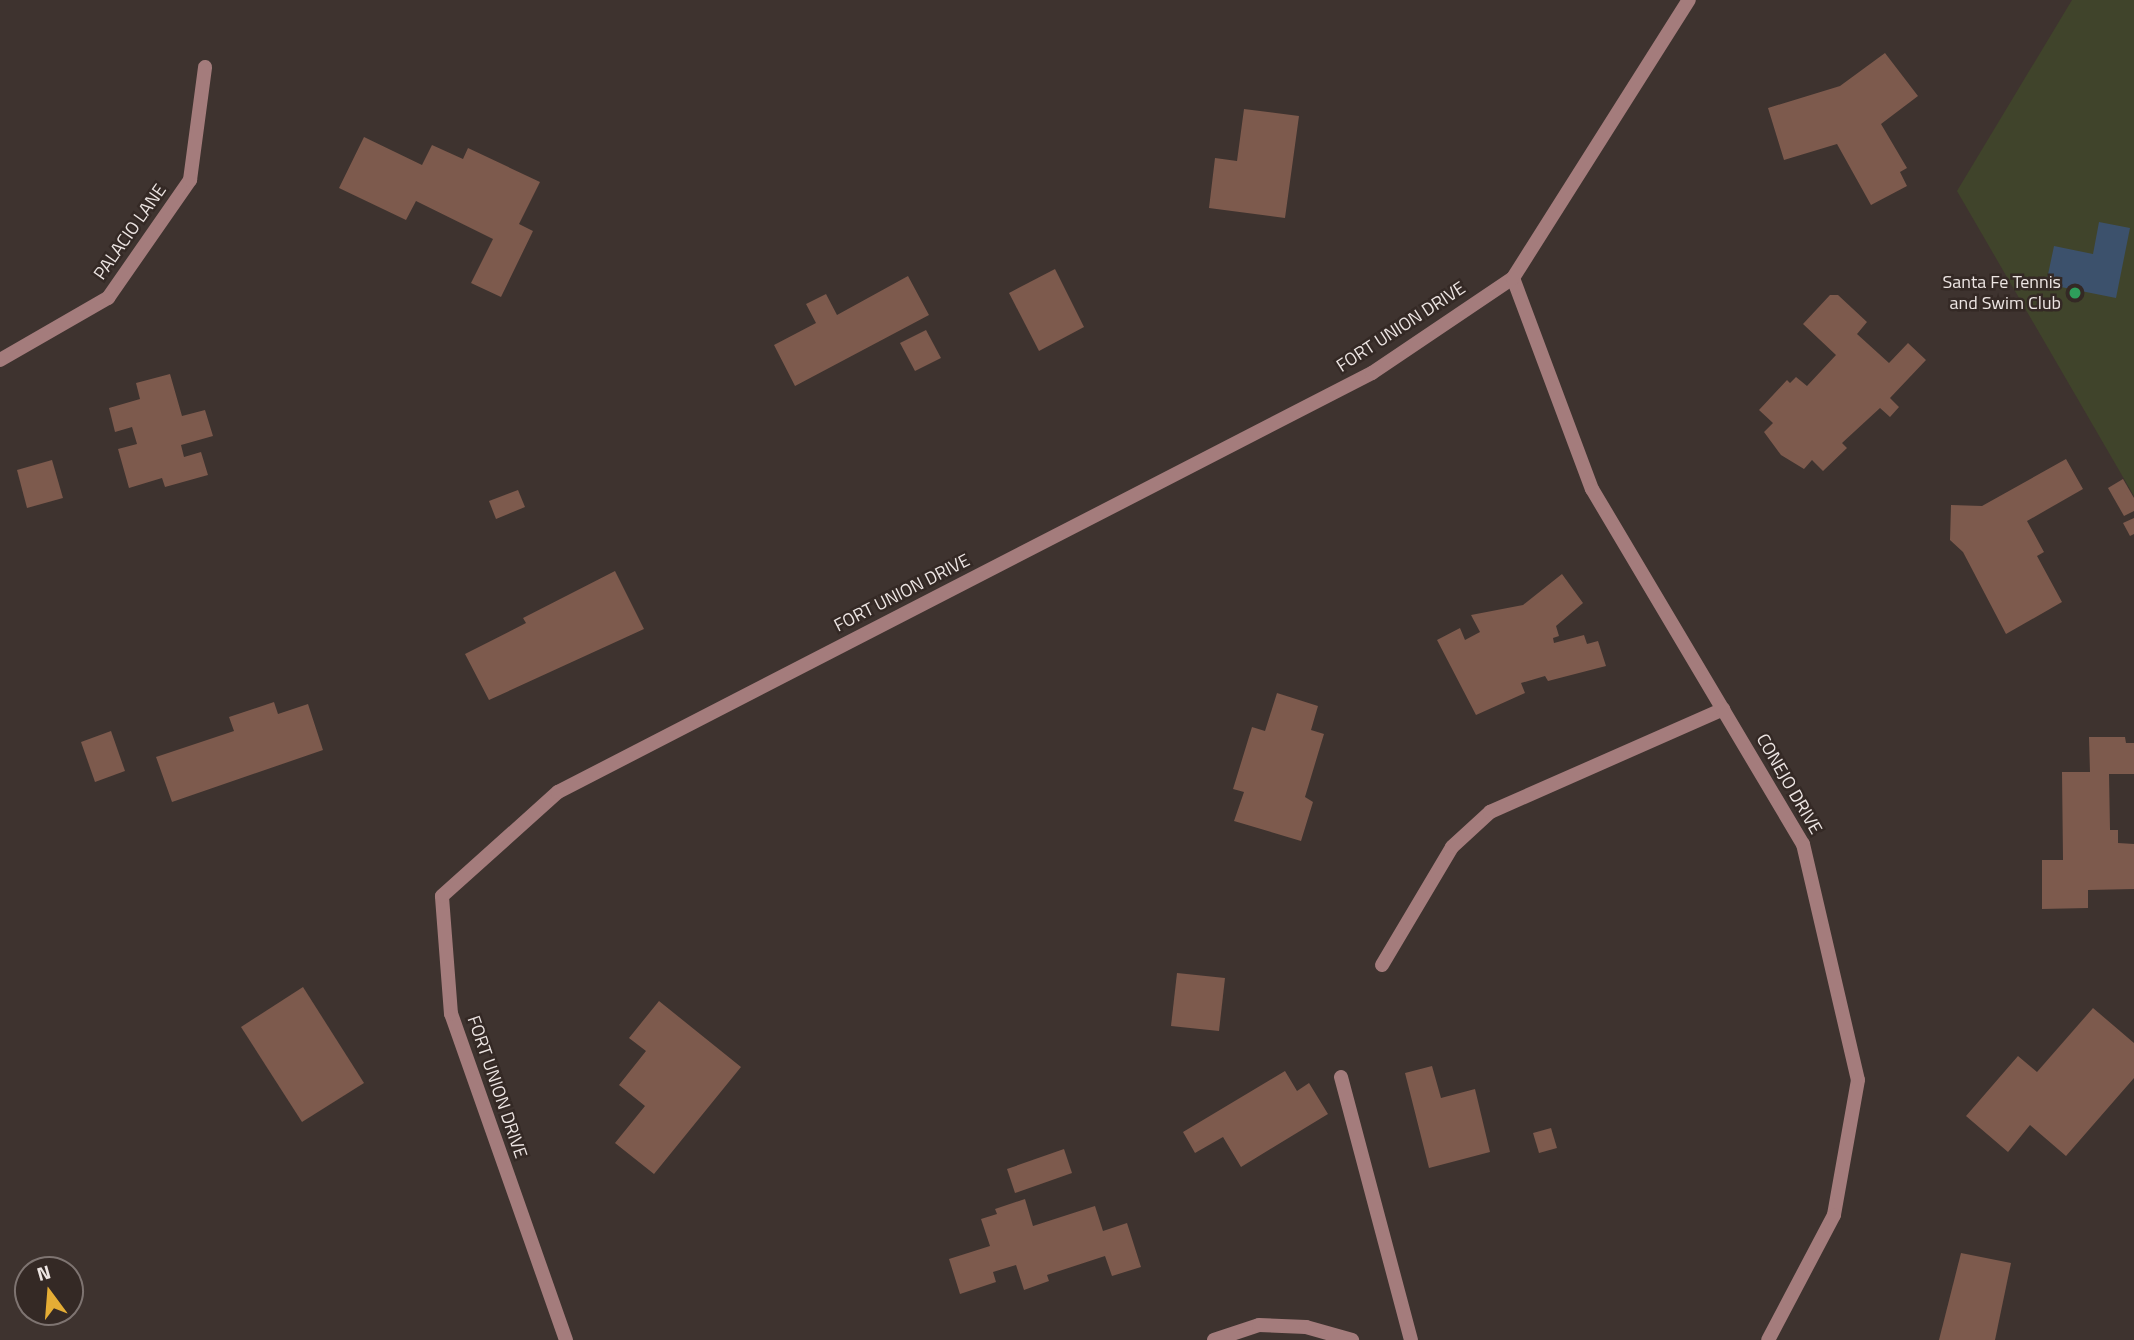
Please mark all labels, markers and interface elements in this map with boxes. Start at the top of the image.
street label: PALACIO LANE [89,180,171,284]
place label: Santa Fe Tennis and Swim Club [1943,272,2061,314]
street label: FORT UNION DRIVE [1333,277,1469,377]
marker: Santa Fe Tennis and Swim Club [2067,285,2083,301]
street label: FORT UNION DRIVE [831,549,973,637]
street label: CONEJO DRIVE [1752,730,1826,838]
street label: FORT UNION DRIVE [462,1013,532,1161]
north arrow [14,1256,84,1326]
text: N [33,1257,54,1288]

